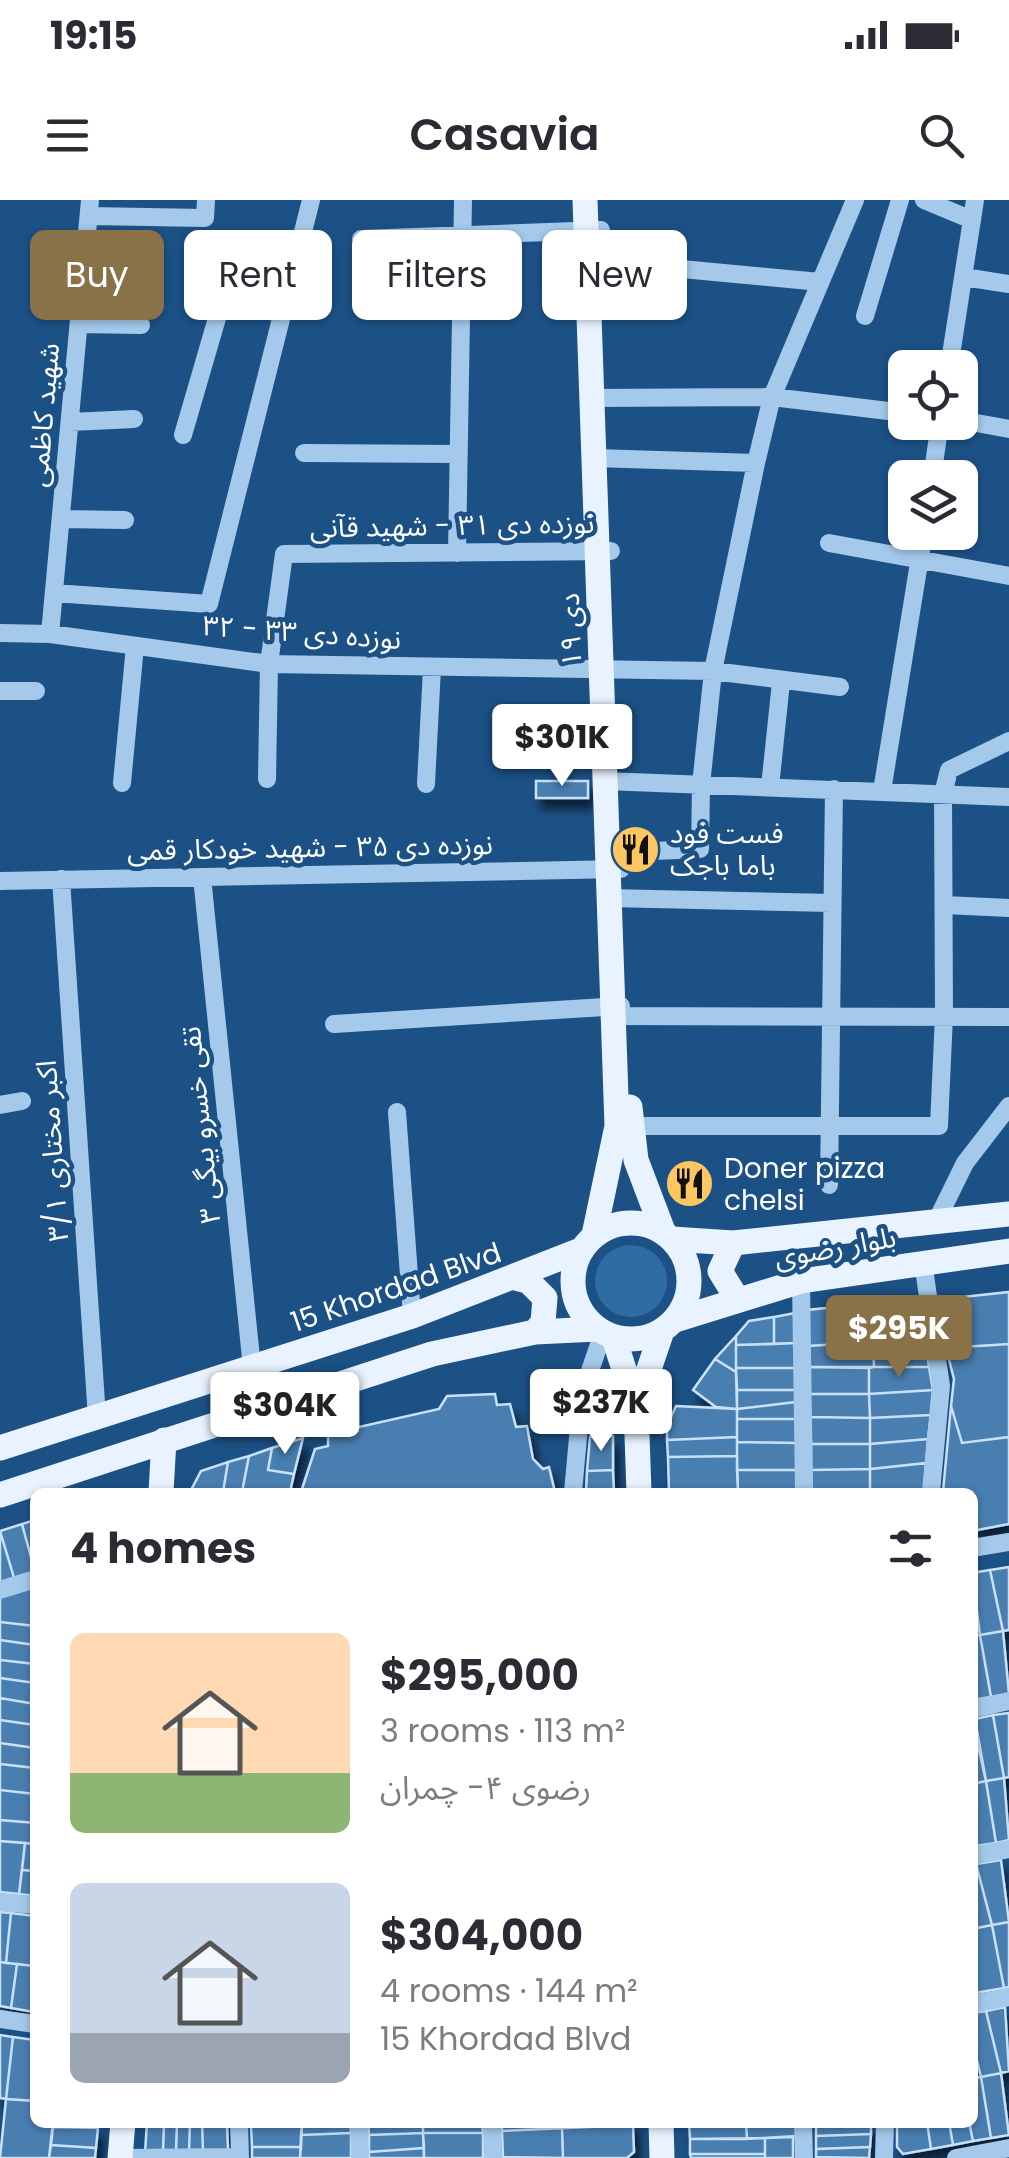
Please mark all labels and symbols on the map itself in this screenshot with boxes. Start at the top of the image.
street label: شهید کاظمی [18,341,69,489]
street label: نوزده دی ۳۱ - شهید قآنی [309,504,595,547]
street label: ۱۹ دی [550,592,591,668]
street label: ۳۲ - نوزده دی ۳۳ [201,606,403,659]
pin: $301K [492,704,632,789]
place label: فست فود باما باجک [670,814,784,885]
restaurant icon: فست فود باما باجک [609,823,661,875]
street label: نوزده دی ۳۵ - شهید خودکار قمی [127,825,493,870]
street label: ۳ تقی خسرو بیگی [171,1024,230,1225]
street label: ۳/۱ اکبر مختاری [27,1059,78,1243]
place label: Doner pizza chelsi [724,1149,885,1220]
restaurant icon: Doner pizza chelsi [663,1158,715,1210]
street label: بلوار رضوی [771,1218,899,1277]
street label: 15 Khordad Blvd [286,1233,507,1342]
pin: $295K [829,1295,969,1380]
pin: $237K [531,1369,671,1454]
pin: $304K [215,1372,355,1457]

